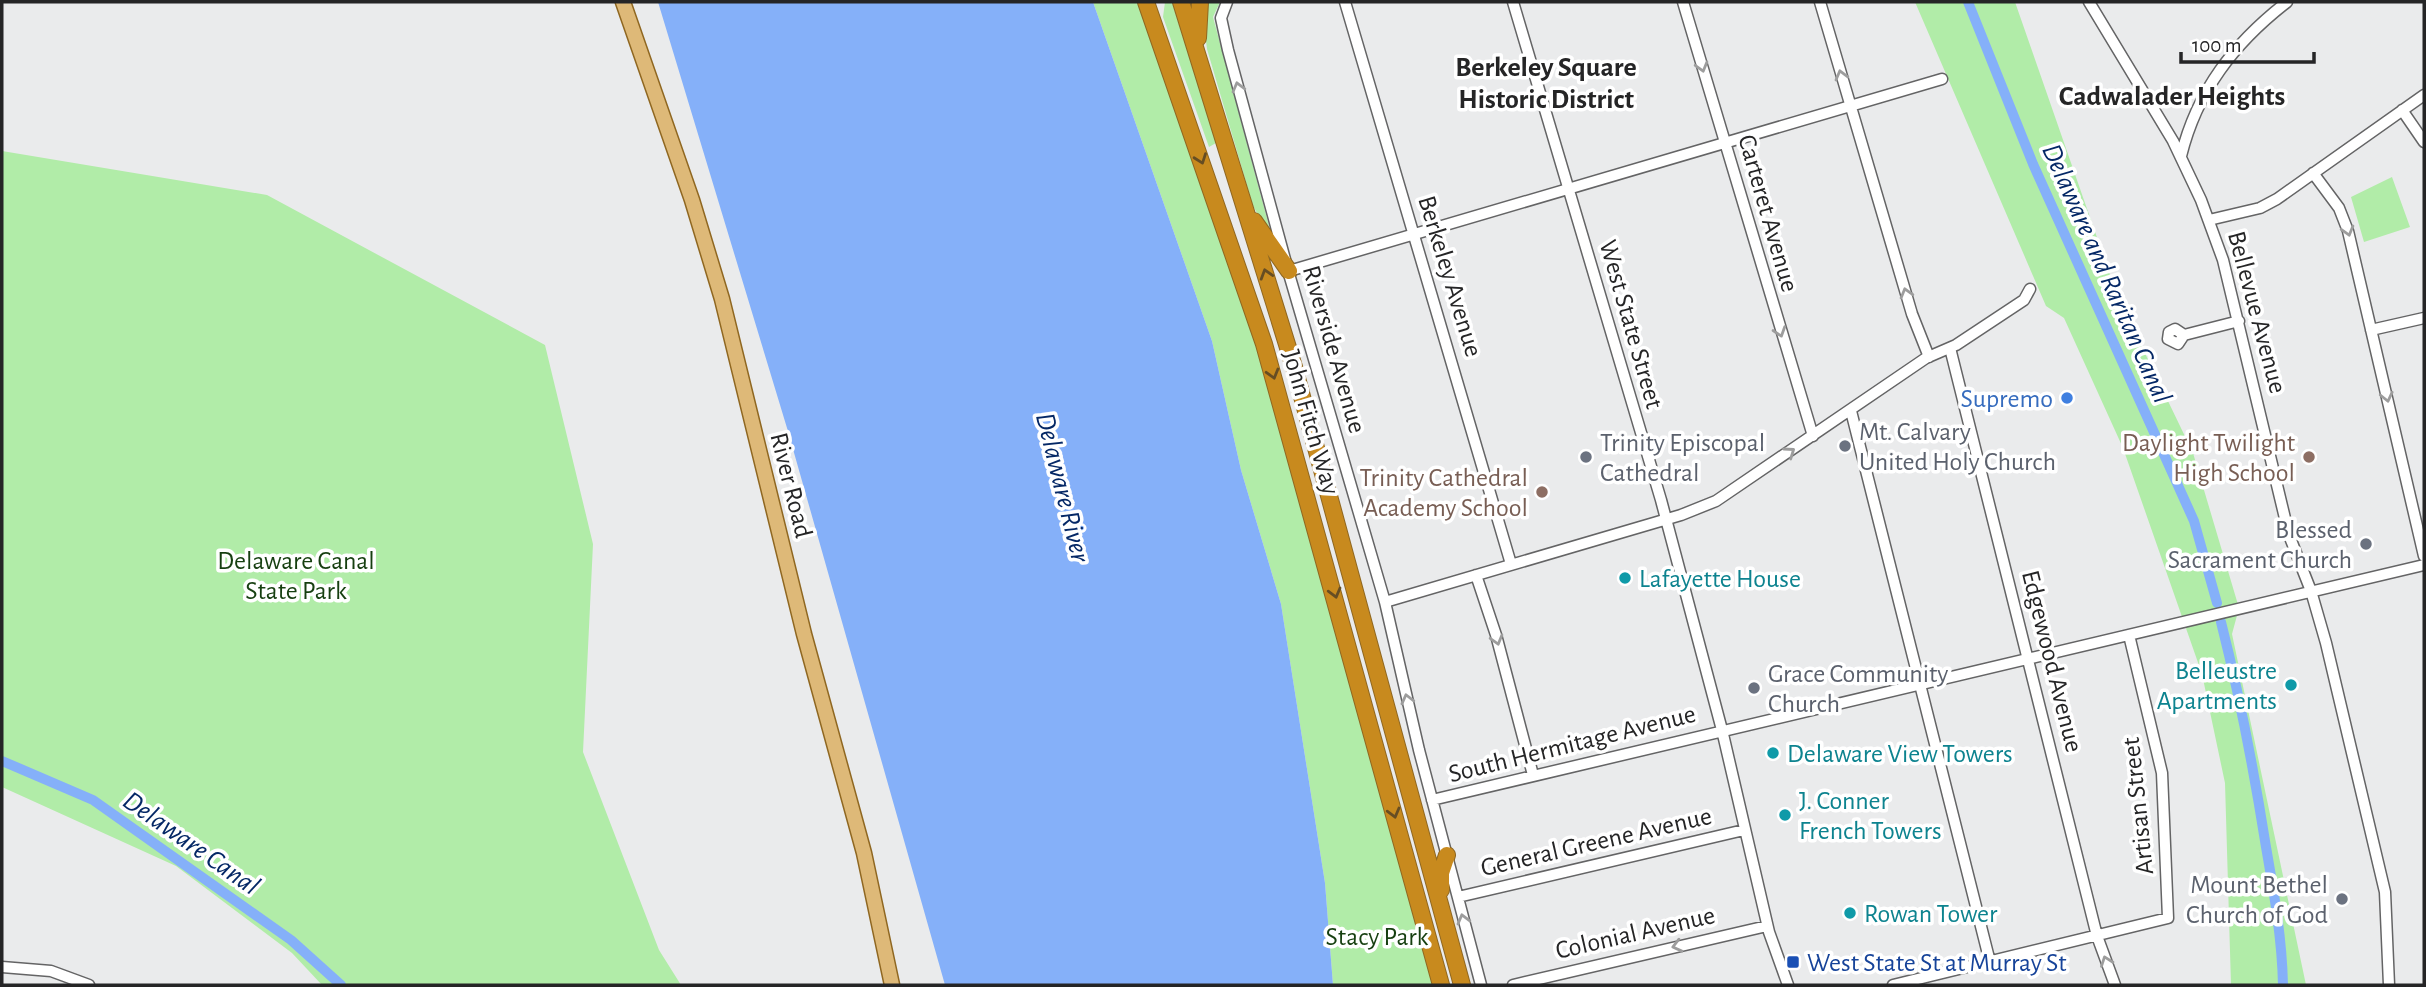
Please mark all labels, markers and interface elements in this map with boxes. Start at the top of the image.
scale bar [2181,21,2314,65]
text: 100 m [2192,35,2242,56]
district label: Berkeley Square Historic District [1455,54,1637,114]
one-way arrow [1694,61,1709,73]
one-way arrow [1834,69,1849,81]
one-way arrow [1232,82,1246,94]
district label: Cadwalader Heights [2059,83,2285,111]
street label: Carteret Avenue [1733,132,1803,295]
water label: Delaware and Raritan Canal [2036,140,2176,408]
one-way arrow [1193,152,1207,164]
street label: Berkeley Avenue [1413,193,1487,360]
one-way arrow [2340,225,2354,237]
street label: Bellevue Avenue [2223,228,2291,396]
street label: West State Street [1595,237,1668,412]
street label: Riverside Avenue [1298,262,1370,436]
one-way arrow [1259,269,1274,281]
one-way arrow [1899,287,1914,299]
one-way arrow [1772,326,1787,338]
street label: John Fitch Way [1278,347,1344,498]
one-way arrow [1265,368,1280,380]
place label: Supremo [1961,386,2053,412]
marker: Supremo [2059,390,2075,406]
one-way arrow [2379,391,2393,403]
water label: Delaware River [1030,410,1094,566]
place label: Mt. Calvary United Holy Church [1859,419,2056,475]
street label: River Road [765,430,817,541]
place label: Trinity Episcopal Cathedral [1600,430,1765,486]
place label: Daylight Twilight High School [2122,430,2295,486]
marker: Mt. Calvary United Holy Church [1837,438,1853,454]
one-way arrow [1782,448,1795,460]
marker: Trinity Episcopal Cathedral [1578,449,1594,465]
marker: Daylight Twilight High School [2301,449,2317,465]
place label: Trinity Cathedral Academy School [1359,465,1528,521]
marker: Trinity Cathedral Academy School [1534,484,1550,500]
place label: Blessed Sacrament Church [2168,517,2352,573]
marker: Blessed Sacrament Church [2358,536,2374,552]
park label: Delaware Canal State Park [217,548,375,604]
place label: Lafayette House [1639,566,1801,592]
street label: Edgewood Avenue [2017,568,2087,755]
marker: Lafayette House [1617,570,1633,586]
one-way arrow [1326,587,1341,599]
one-way arrow [1489,634,1503,646]
place label: Belleustre Apartments [2157,658,2277,714]
place label: Grace Community Church [1768,661,1948,717]
marker: Belleustre Apartments [2283,677,2299,693]
marker: Grace Community Church [1746,680,1762,696]
one-way arrow [1401,693,1415,705]
street label: South Hermitage Avenue [1446,701,1698,787]
street label: Artisan Street [2118,736,2158,876]
place label: Delaware View Towers [1787,741,2013,767]
marker: Delaware View Towers [1765,745,1781,761]
water label: Delaware Canal [118,786,264,901]
place label: J. Conner French Towers [1799,788,1942,844]
street label: General Greene Avenue [1478,803,1714,881]
one-way arrow [1386,807,1400,819]
marker: J. Conner French Towers [1777,807,1793,823]
place label: Mount Bethel Church of God [2186,872,2328,928]
marker: Mount Bethel Church of God [2334,891,2350,907]
place label: Rowan Tower [1864,901,1998,927]
street label: Colonial Avenue [1553,902,1718,964]
marker: Rowan Tower [1842,905,1858,921]
one-way arrow [1457,914,1471,926]
park label: Stacy Park [1326,924,1429,950]
one-way arrow [1671,938,1683,952]
place label: West State St at Murray St [1807,950,2067,976]
marker: West State St at Murray St [1785,954,1801,970]
one-way arrow [2100,955,2114,967]

